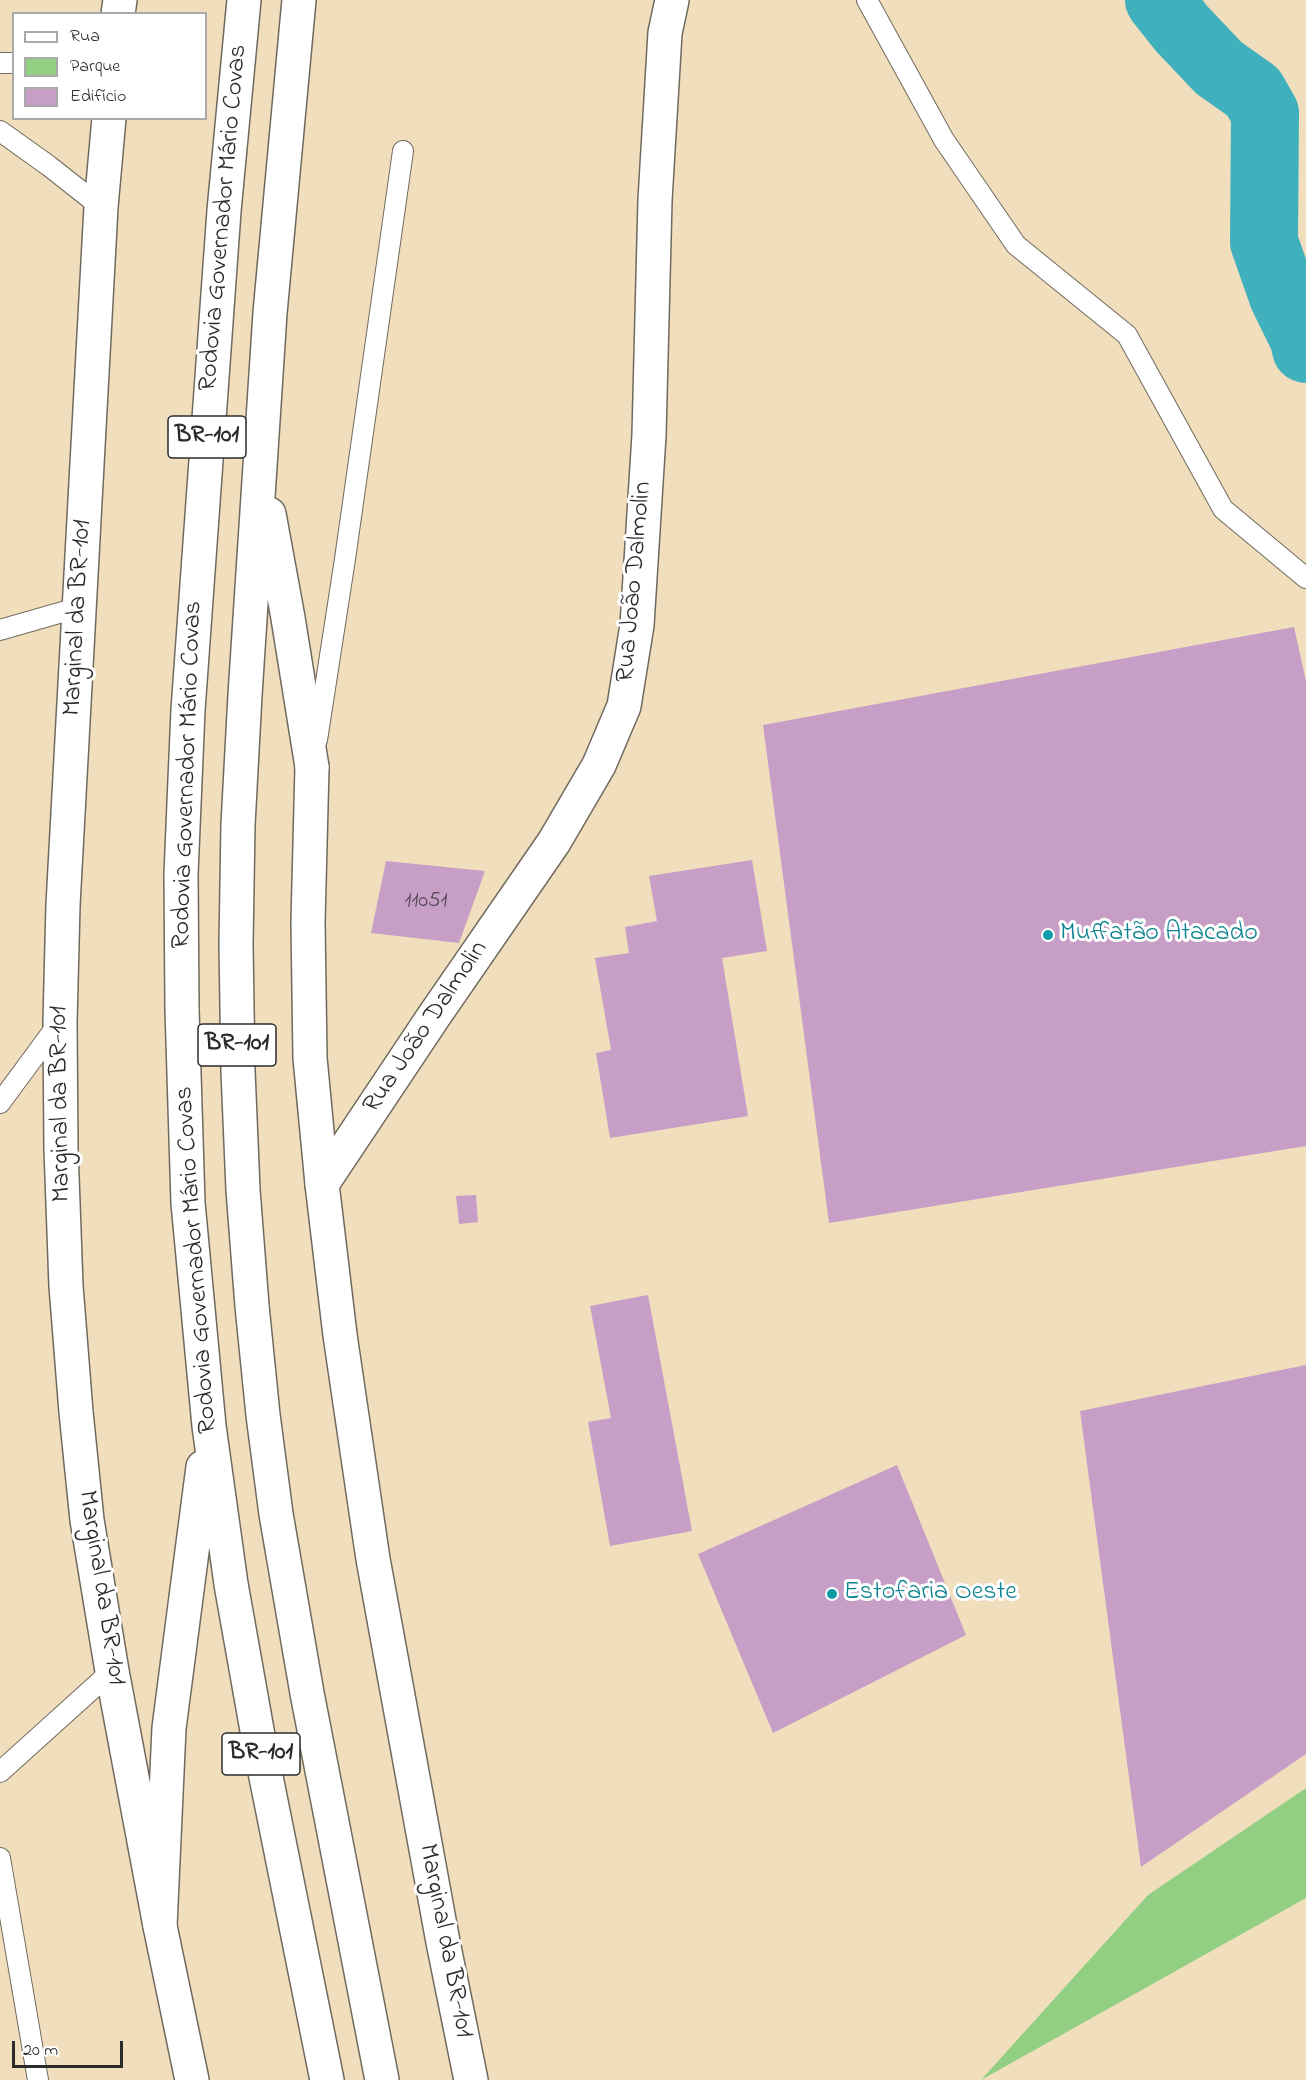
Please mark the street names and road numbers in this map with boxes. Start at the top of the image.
street label: Rodovia Governador Mário Covas [194,43,256,393]
road number: BR-101 [168,416,246,458]
street label: Rua João Dalmolin [612,480,660,684]
street label: Marginal da BR-101 [58,519,100,717]
street label: Rodovia Governador Mário Covas [167,601,211,949]
street label: Rua João Dalmolin [358,936,496,1120]
street label: Marginal da BR-101 [45,1005,79,1203]
road number: BR-101 [198,1024,276,1066]
street label: Rodovia Governador Mário Covas [170,1085,226,1435]
street label: Marginal da BR-101 [69,1489,131,1687]
road number: BR-101 [222,1733,300,1775]
street label: Marginal da BR-101 [410,1842,478,2040]

